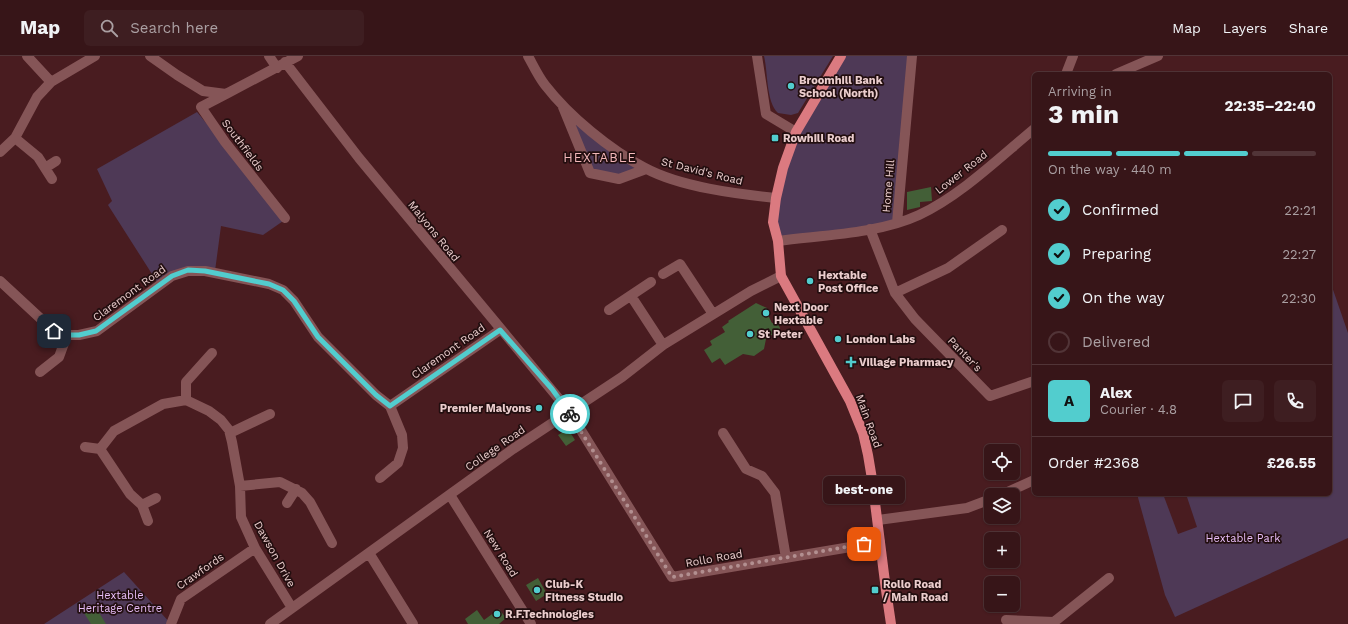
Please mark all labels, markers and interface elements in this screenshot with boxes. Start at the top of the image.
search box [84,10,364,46]
text: Map [20,16,60,39]
icon: search [98,17,120,39]
text: Search here [130,19,218,37]
text: Map [1172,20,1201,36]
text: Layers [1223,20,1267,36]
text: Share [1289,20,1328,36]
place label: Broomhill Bank School (North) [799,74,883,100]
marker: Broomhill Bank School (North) [786,81,796,91]
text: Arriving in [1048,84,1112,99]
text: 22:35–22:40 [1224,97,1316,115]
text: 3 min [1048,99,1119,129]
street label: Southfields [219,117,266,174]
place label: Rowhill Road [783,132,854,145]
marker: Rowhill Road [770,133,780,143]
street label: Lower Road [932,148,990,197]
district label: HEXTABLE [563,150,637,165]
street label: St David's Road [660,155,744,188]
street label: Home Hill [880,159,897,213]
text: On the way · 440 m [1048,162,1172,177]
street label: Malyons Road [405,198,462,264]
icon: check [1048,199,1070,221]
text: Confirmed [1082,201,1159,219]
text: 22:21 [1284,203,1316,218]
icon: check [1048,243,1070,265]
text: Preparing [1082,245,1151,263]
text: 22:27 [1282,247,1316,262]
street label: Claremont Road [90,263,168,324]
place label: Hextable Post Office [818,269,878,295]
marker: Hextable Post Office [805,276,815,286]
icon: check [1048,287,1070,309]
text: On the way [1082,289,1164,307]
text: 22:30 [1281,291,1316,306]
place label: Next Door Hextable [774,301,829,327]
marker: Next Door Hextable [761,308,771,318]
pin [37,314,71,348]
icon: home [43,320,65,342]
street label: Claremont Road [409,321,488,382]
place label: St Peter [758,328,803,341]
marker: St Peter [745,329,755,339]
place label: London Labs [846,333,915,346]
text: Delivered [1082,333,1150,351]
marker: London Labs [833,334,843,344]
street label: Panter's [945,334,985,375]
place label: Village Pharmacy [859,356,954,369]
marker: Village Pharmacy [846,357,856,367]
button: chat [1222,380,1264,422]
button: phone [1274,380,1316,422]
text: Alex [1100,384,1132,402]
text: A [1064,392,1074,410]
street label: Main Road [853,393,884,450]
courier [550,394,590,434]
place label: Premier Malyons [440,402,531,415]
text: Courier · 4.8 [1100,402,1177,417]
marker: Premier Malyons [534,403,544,413]
icon: bike [559,403,581,425]
street label: College Road [463,423,528,474]
map controls [984,444,1020,612]
button: locate [984,444,1020,480]
text: Order #2368 [1048,454,1139,472]
text: £26.55 [1267,454,1316,472]
callout: best-one [823,476,905,504]
text: best-one [835,482,893,497]
button: layers [984,488,1020,524]
street label: Dawson Drive [251,519,298,590]
street label: New Road [481,527,520,580]
pin [847,527,881,561]
button: + [984,532,1020,568]
park label: Hextable Park [1206,532,1280,545]
icon: bag [853,533,875,555]
street label: Rollo Road [685,547,744,570]
street label: Crawfords [174,550,227,592]
button: − [984,576,1020,612]
place label: Club-K Fitness Studio [545,578,624,604]
place label: Rollo Road / Main Road [883,578,948,604]
marker: Club-K Fitness Studio [532,585,542,595]
marker: Rollo Road / Main Road [870,585,880,595]
park label: Hextable Heritage Centre [78,589,162,615]
place label: R.F.Technologies [505,608,594,621]
marker: R.F.Technologies [492,609,502,619]

